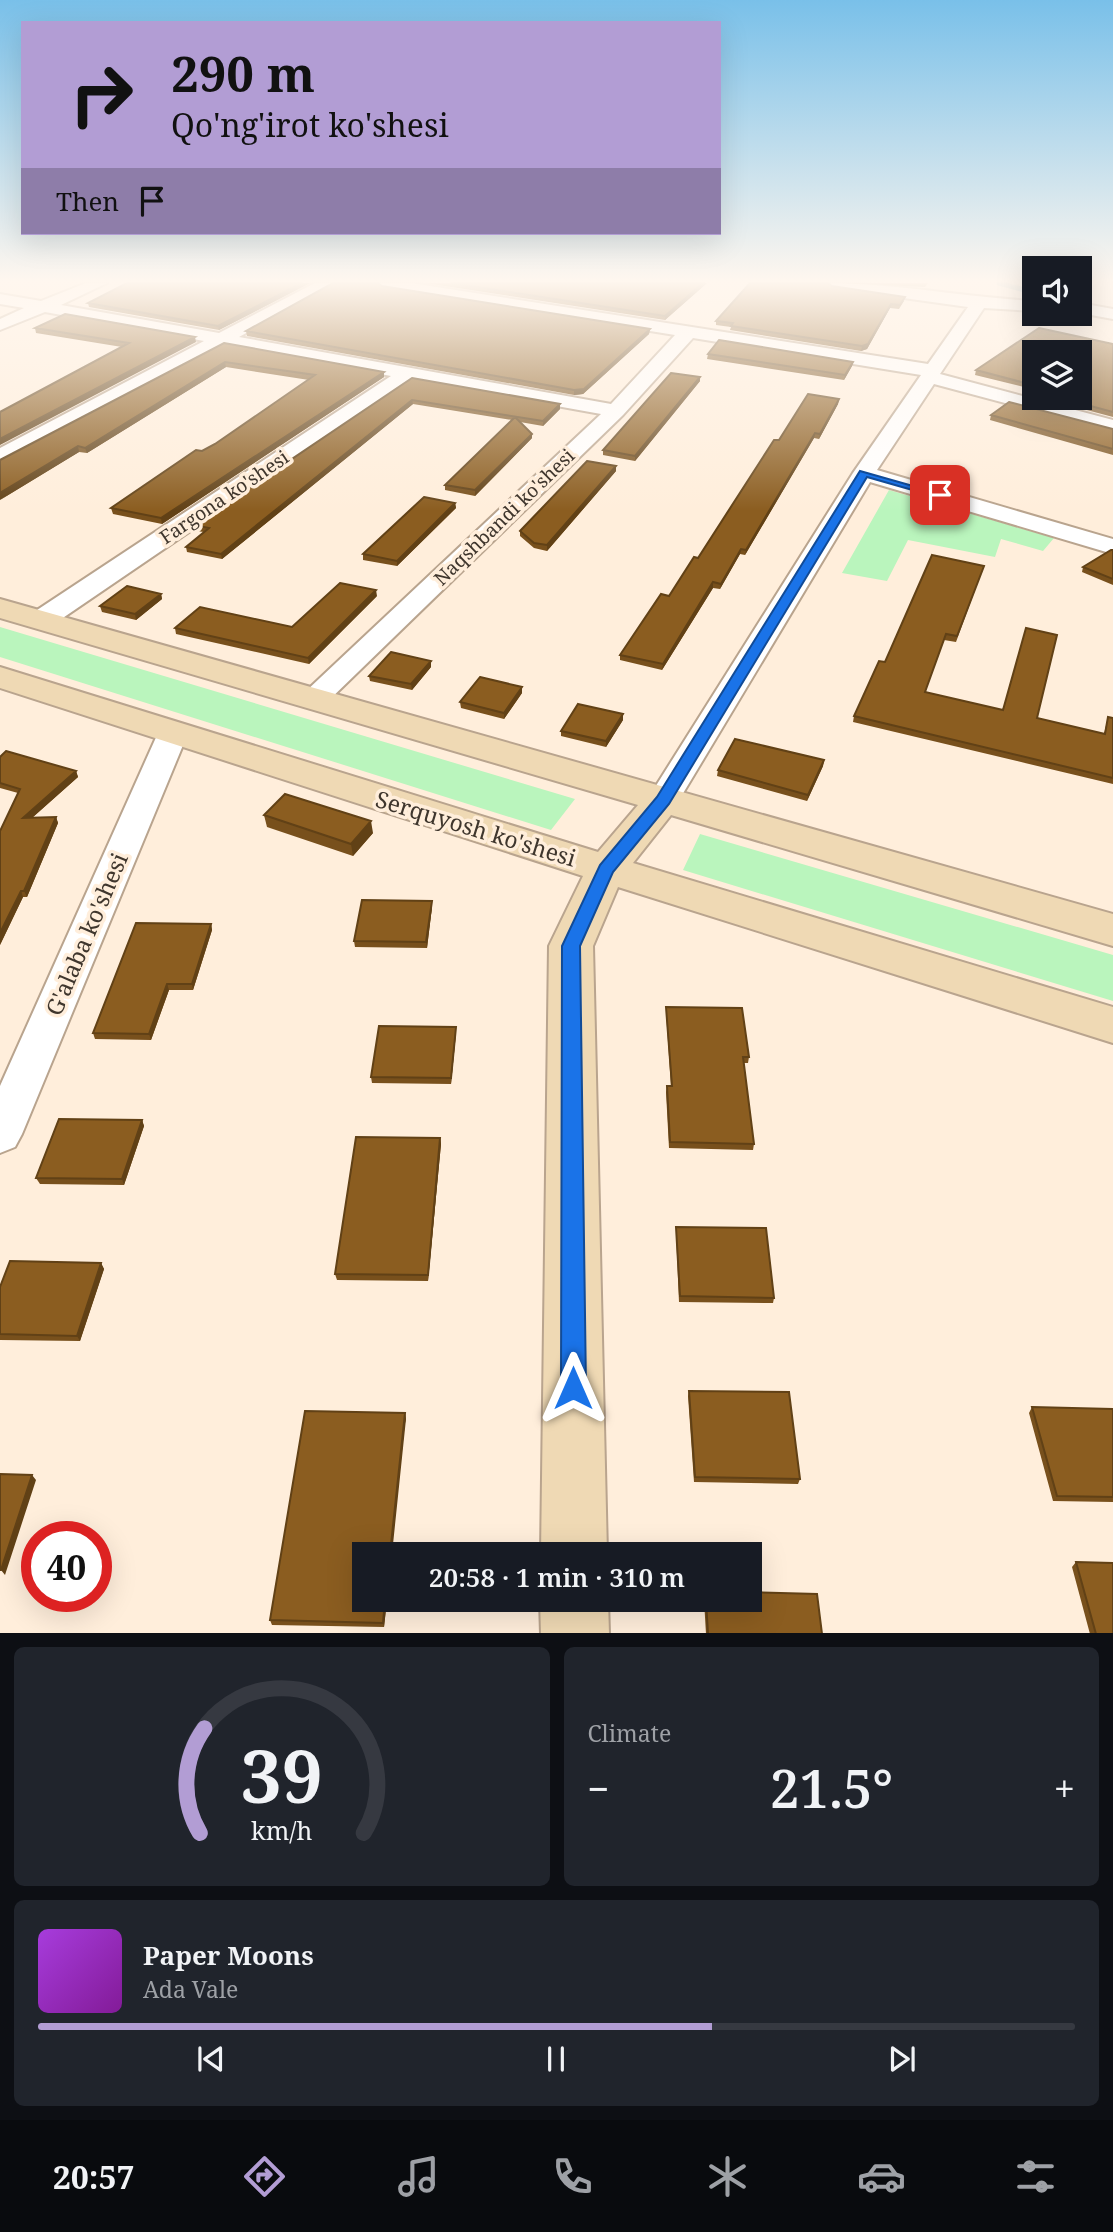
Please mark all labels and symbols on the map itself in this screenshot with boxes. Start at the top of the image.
street label: Naqshbandi ko'shesi [428,443,580,591]
street label: Fargona ko'shesi [154,444,294,550]
pin [910,465,970,525]
street label: Serquyosh ko'shesi [372,782,581,874]
street label: G'alaba ko'shesi [37,847,135,1020]
position arrow [536,1351,610,1425]
speed limit sign: 40 [21,1521,112,1612]

